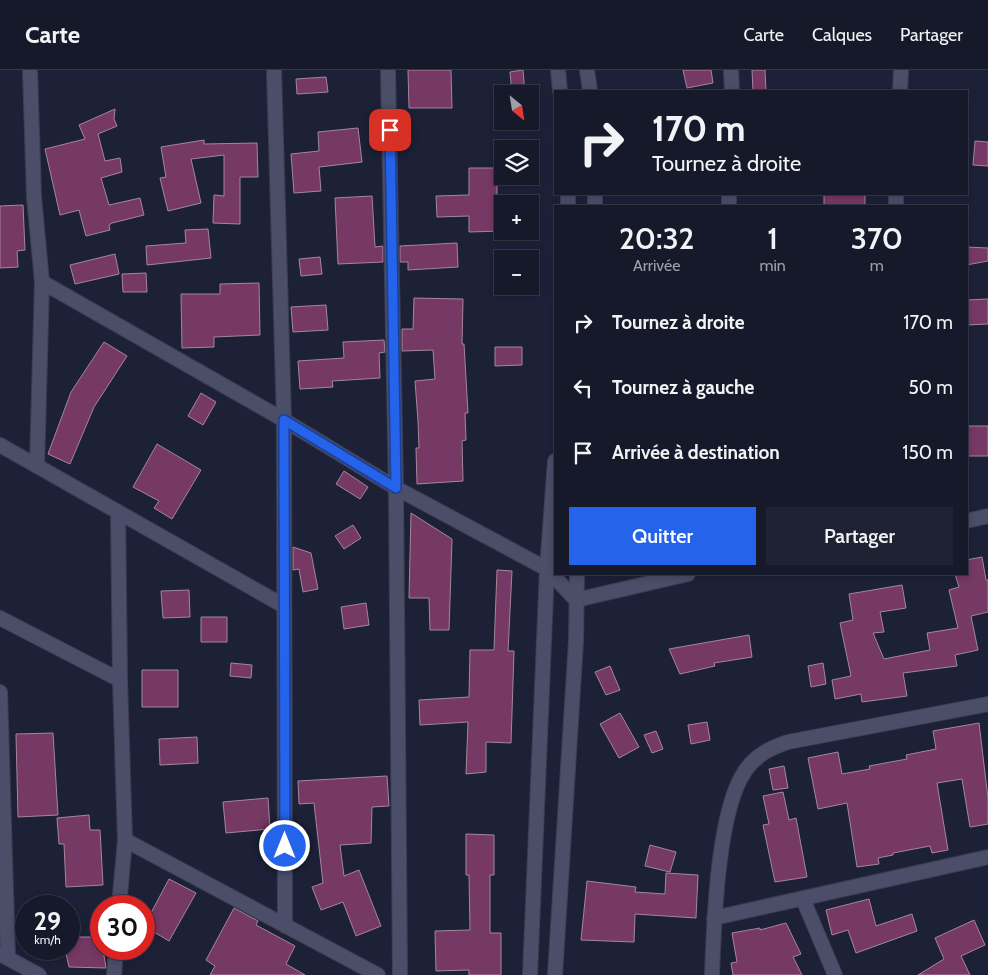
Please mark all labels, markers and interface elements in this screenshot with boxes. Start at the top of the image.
text: Carte [25,20,80,49]
text: Carte [743,24,784,46]
text: Calques [812,24,872,46]
text: Partager [900,24,963,46]
north arrow [494,85,539,130]
map controls [494,85,539,295]
text: 170 m [652,107,745,150]
pin [369,109,411,151]
icon: right [569,110,634,175]
icon: arrive [376,116,404,144]
button: layers [494,140,539,185]
text: Tournez à droite [652,150,801,177]
button: + [494,195,539,240]
text: 20:32 [619,220,694,257]
text: 1 [767,220,778,257]
text: 370 [851,220,903,257]
button: − [494,250,539,295]
text: Arrivée [633,256,680,275]
text: min [759,256,786,275]
text: m [870,256,884,275]
icon: right [569,309,597,337]
text: Tournez à droite [612,311,745,334]
text: 170 m [903,311,953,334]
icon: left [569,374,597,402]
text: Tournez à gauche [612,376,754,399]
text: 50 m [909,376,953,399]
icon: arrive [569,439,597,467]
text: Arrivée à destination [612,441,780,464]
text: 150 m [902,441,953,464]
button: Quitter [569,507,756,565]
button: Partager [766,507,953,565]
position arrow [258,819,310,871]
speed limit sign: 30 [90,895,155,960]
text: 29 [34,906,61,936]
text: km/h [34,932,61,947]

